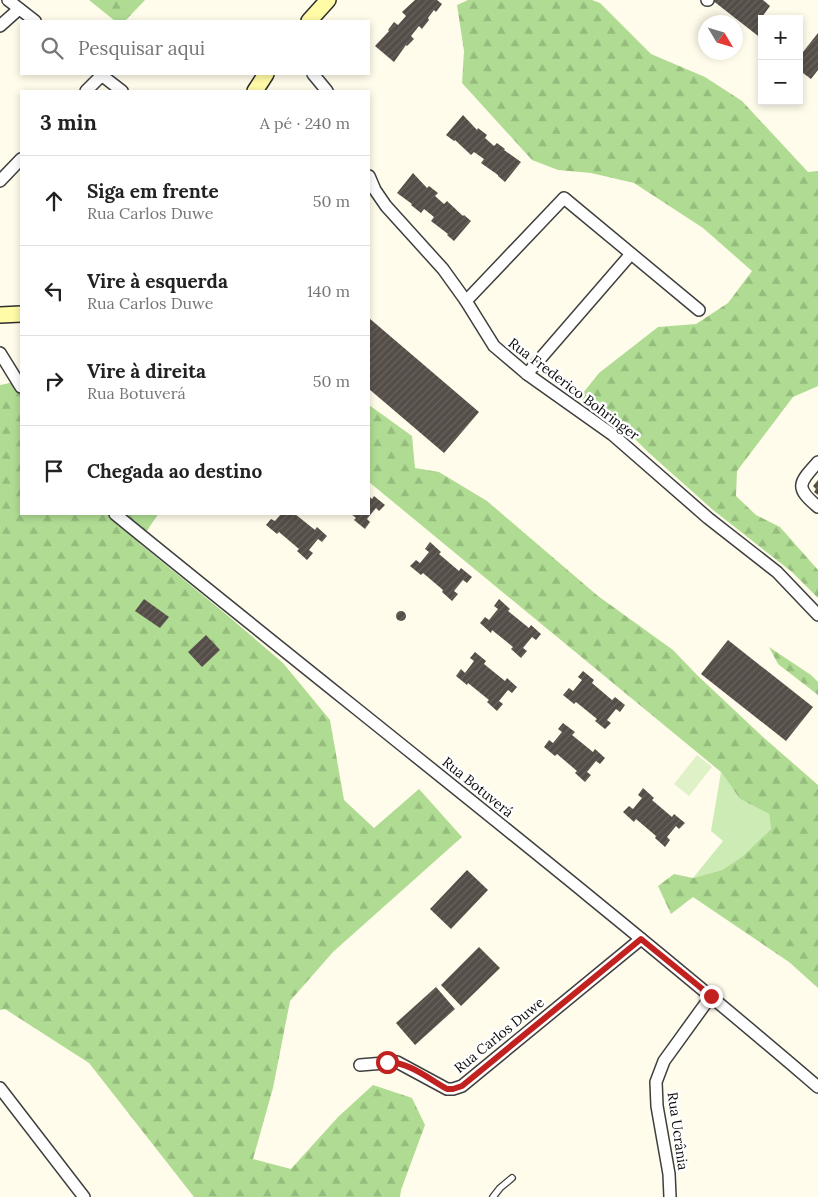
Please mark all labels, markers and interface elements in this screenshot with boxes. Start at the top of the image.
north arrow [698,15,743,60]
map controls [758,15,803,105]
button: + [758,15,803,60]
search box [20,20,370,75]
icon: search [38,34,66,62]
text: Pesquisar aqui [78,36,205,60]
button: − [758,60,803,105]
text: 3 min [40,109,97,136]
text: A pé · 240 m [260,113,350,133]
text: Siga em frente [87,179,219,203]
icon: ahead [40,187,68,215]
text: 50 m [313,191,350,211]
text: Rua Carlos Duwe [87,203,213,223]
text: Vire à esquerda [87,269,228,293]
icon: left [40,277,68,305]
text: 140 m [307,281,350,301]
text: Rua Carlos Duwe [87,293,213,313]
street label: Rua Frederico Bohringer [505,334,643,444]
text: Vire à direita [87,359,206,383]
icon: right [40,367,68,395]
text: 50 m [313,371,350,391]
text: Rua Botuverá [87,383,186,403]
icon: arrive [40,457,68,485]
text: Chegada ao destino [87,459,262,483]
street label: Rua Botuverá [439,753,517,821]
route end [700,985,723,1008]
street label: Rua Carlos Duwe [450,993,548,1077]
route start [376,1051,399,1074]
street label: Rua Ucrânia [664,1091,692,1171]

